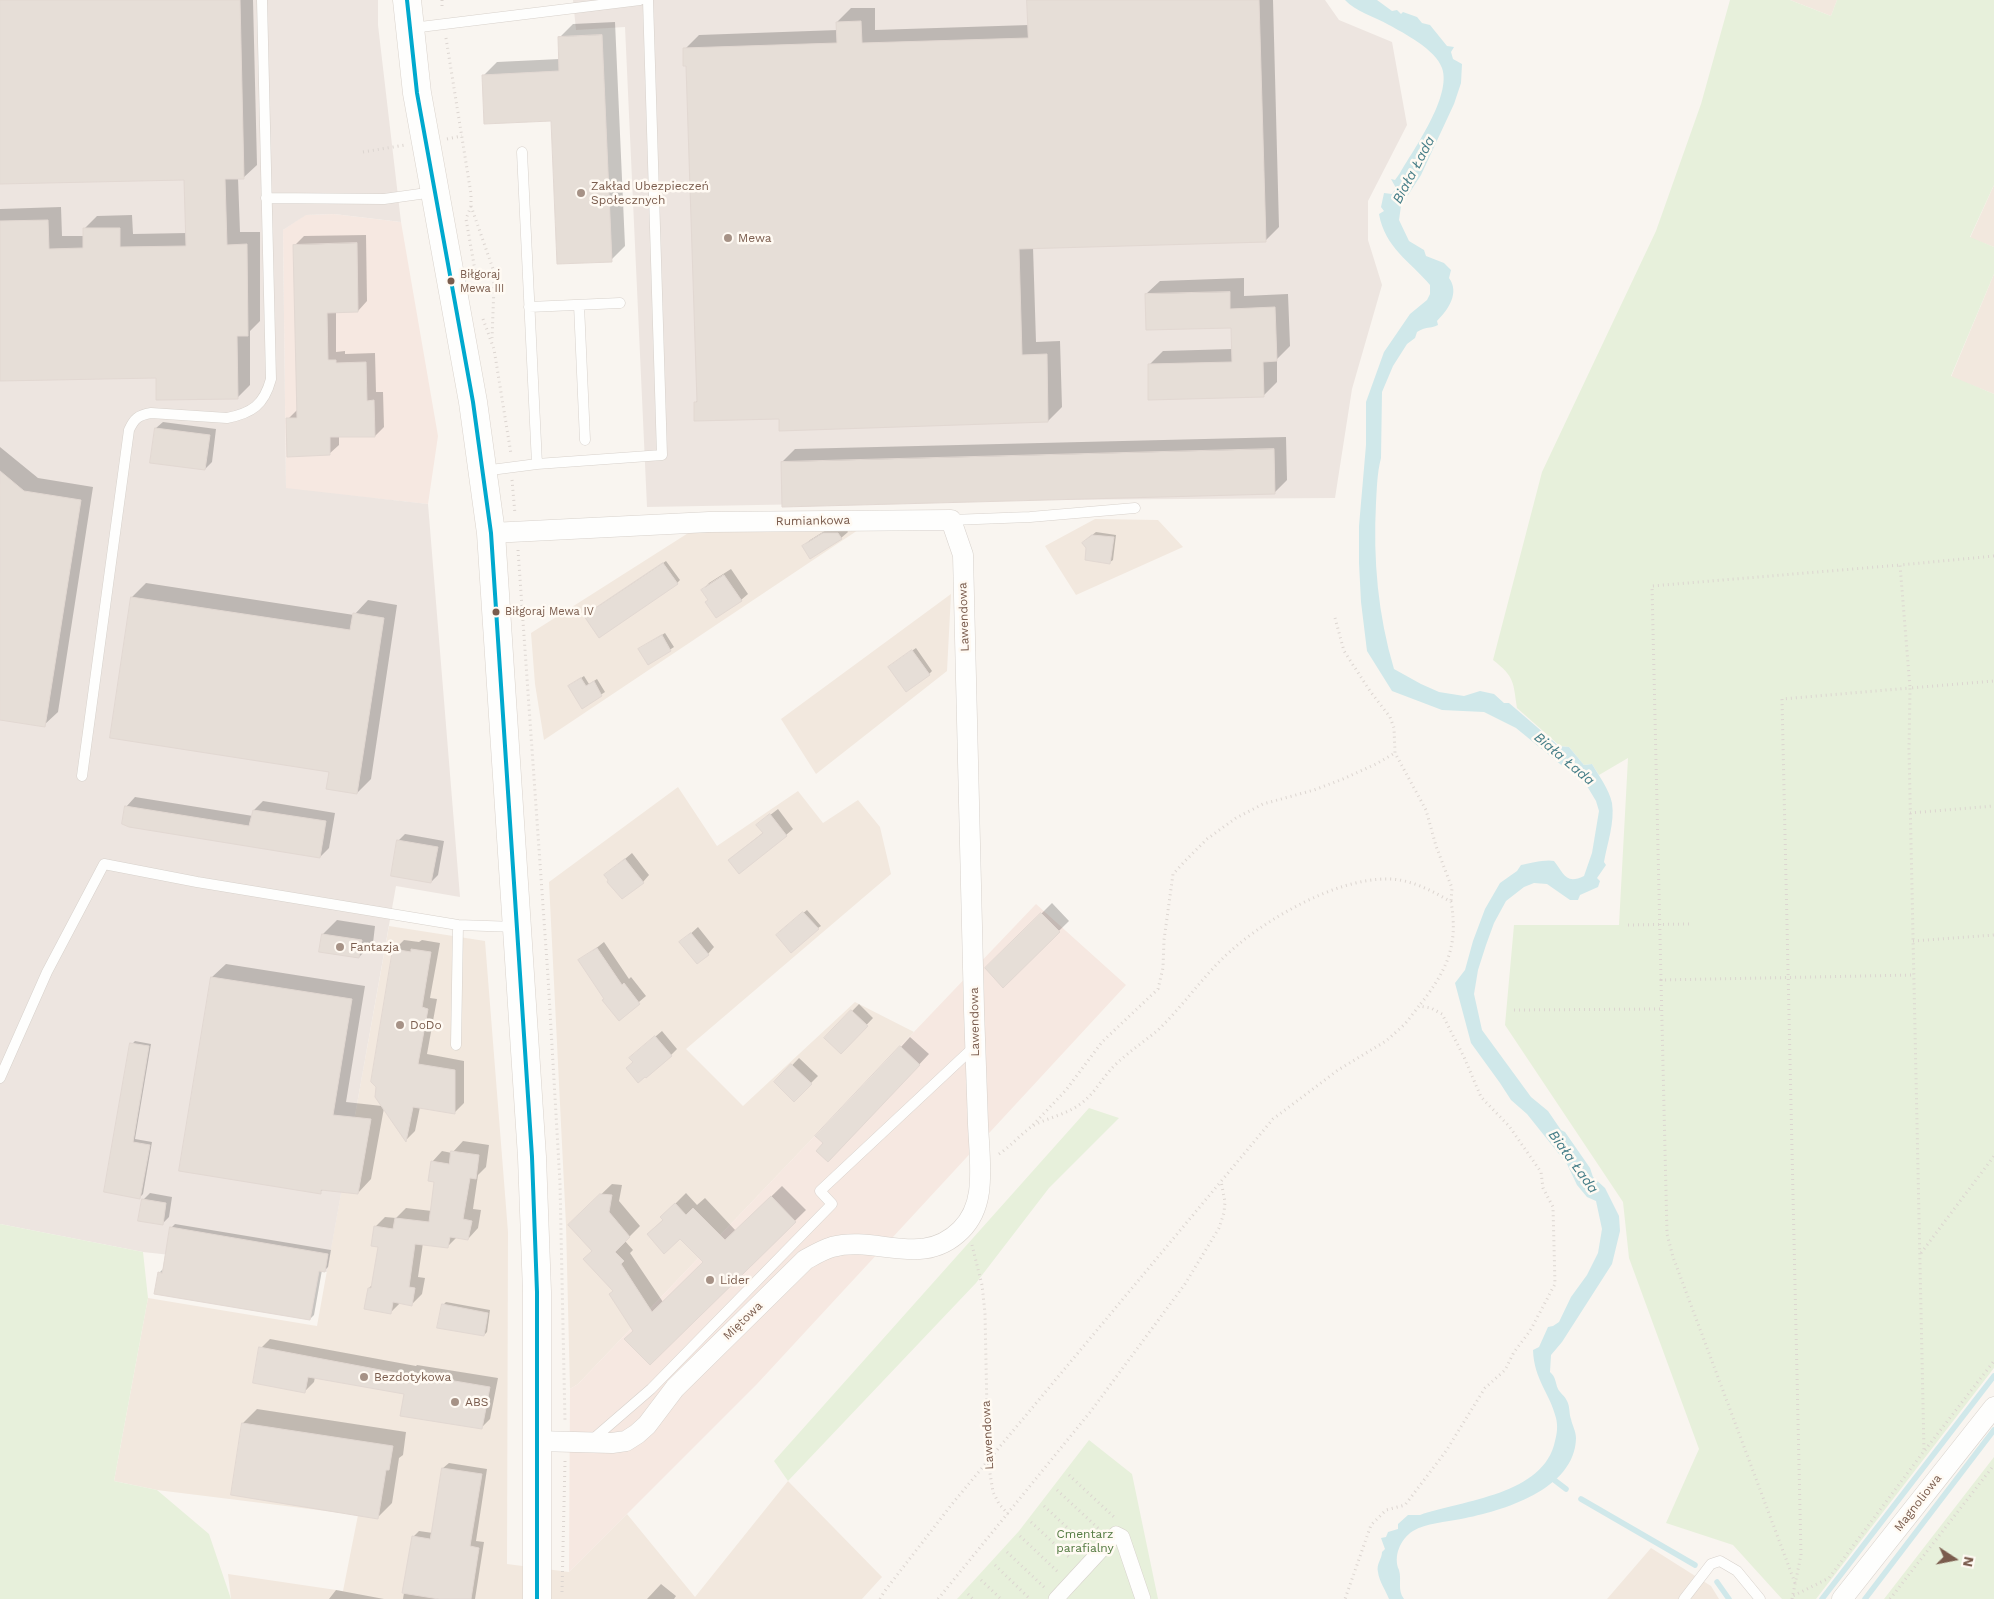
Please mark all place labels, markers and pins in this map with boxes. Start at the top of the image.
place label: Zakład Ubezpieczeń Społecznych [591,179,709,207]
marker: Zakład Ubezpieczeń Społecznych [575,187,587,199]
place label: Mewa [738,231,772,245]
marker: Mewa [722,232,734,244]
place label: Biłgoraj Mewa III [460,268,504,294]
marker: Biłgoraj Mewa III [446,276,456,286]
place label: Biłgoraj Mewa IV [505,605,594,619]
marker: Biłgoraj Mewa IV [491,607,501,617]
place label: Fantazja [350,940,399,954]
marker: Fantazja [334,941,346,953]
place label: DoDo [410,1018,442,1032]
marker: DoDo [394,1019,406,1031]
place label: Lider [720,1273,750,1287]
marker: Lider [704,1274,716,1286]
place label: Bezdotykowa [374,1370,451,1384]
marker: Bezdotykowa [358,1371,370,1383]
place label: ABS [465,1395,488,1409]
marker: ABS [449,1396,461,1408]

